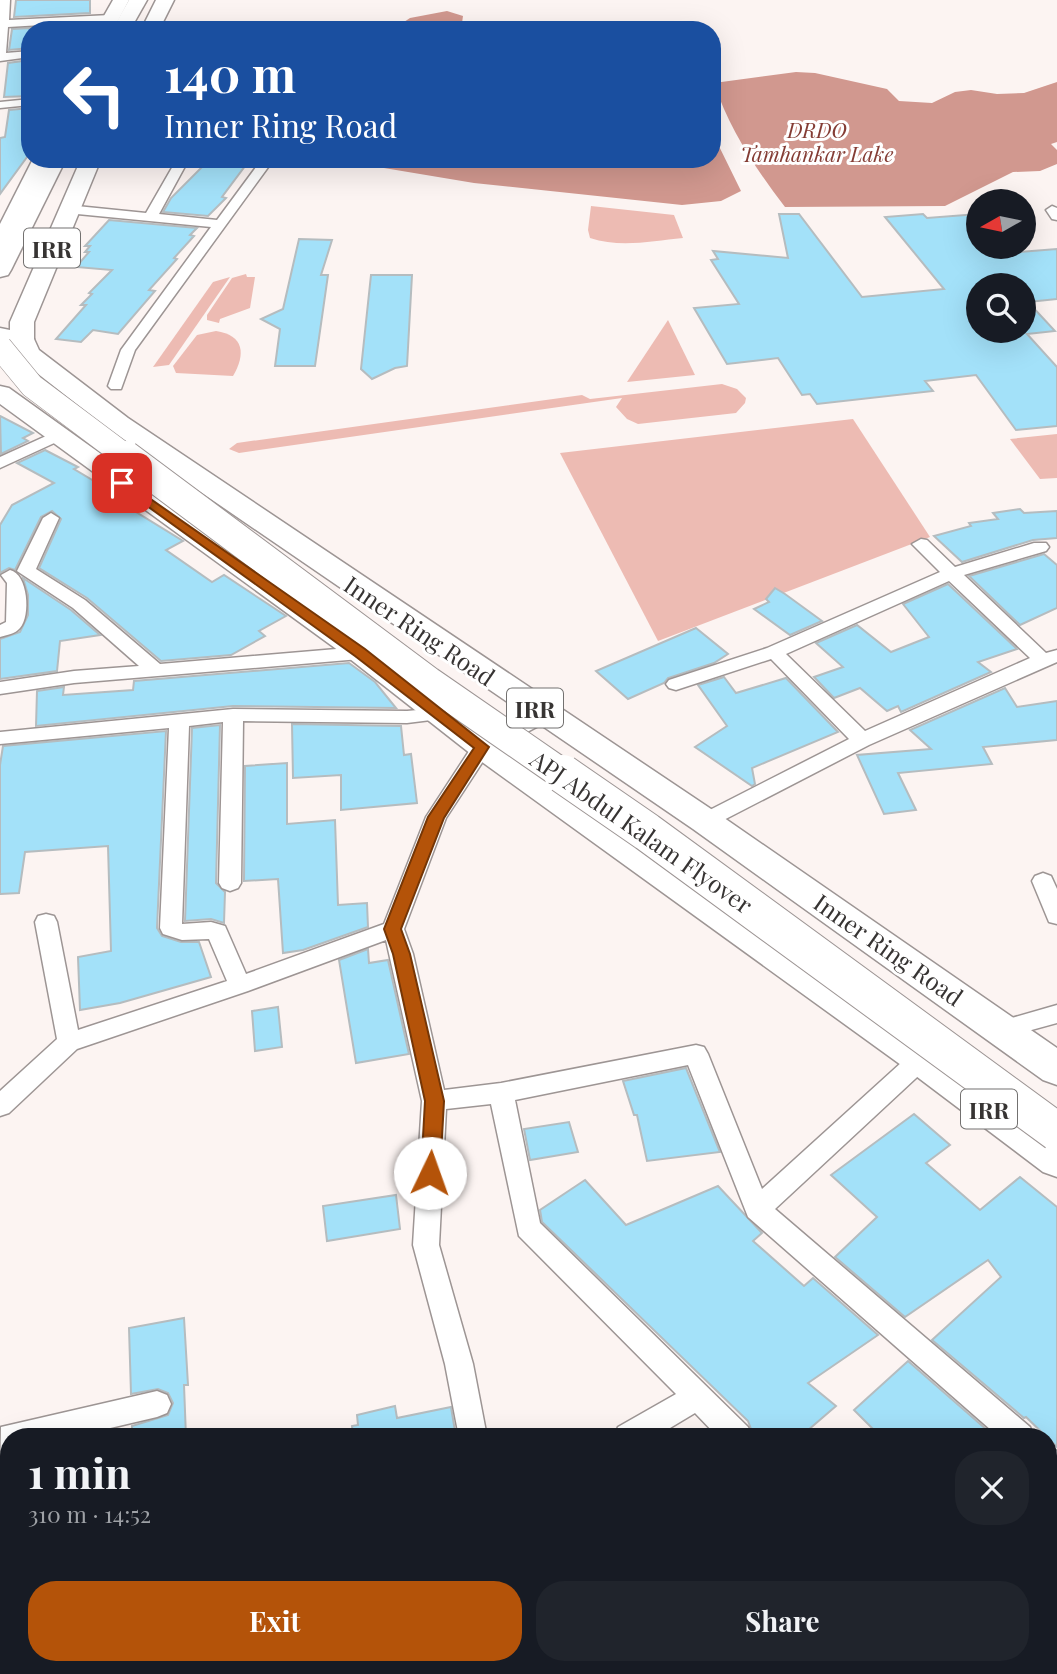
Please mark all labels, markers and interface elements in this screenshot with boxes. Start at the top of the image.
text: 140 m [164,40,296,105]
icon: left [49,49,140,140]
text: Inner Ring Road [164,103,397,146]
water label: DRDO Tamhankar Lake [741,115,893,167]
north arrow [966,189,1036,259]
map controls [966,189,1036,343]
road number: IRR [24,229,80,268]
button: search [966,273,1036,343]
pin [92,453,152,513]
icon: arrive [103,464,141,502]
street label: Inner Ring Road [339,568,502,692]
road number: IRR [507,688,563,728]
street label: APJ Abdul Kalam Flyover [524,742,760,920]
street label: Inner Ring Road [808,886,970,1012]
road number: IRR [961,1090,1017,1128]
position arrow [393,1136,467,1210]
text: 1 min [28,1444,131,1500]
button: close [955,1451,1029,1525]
text: 310 m · 14:52 [28,1498,151,1529]
button: Exit [28,1581,522,1661]
button: Share [536,1581,1029,1661]

